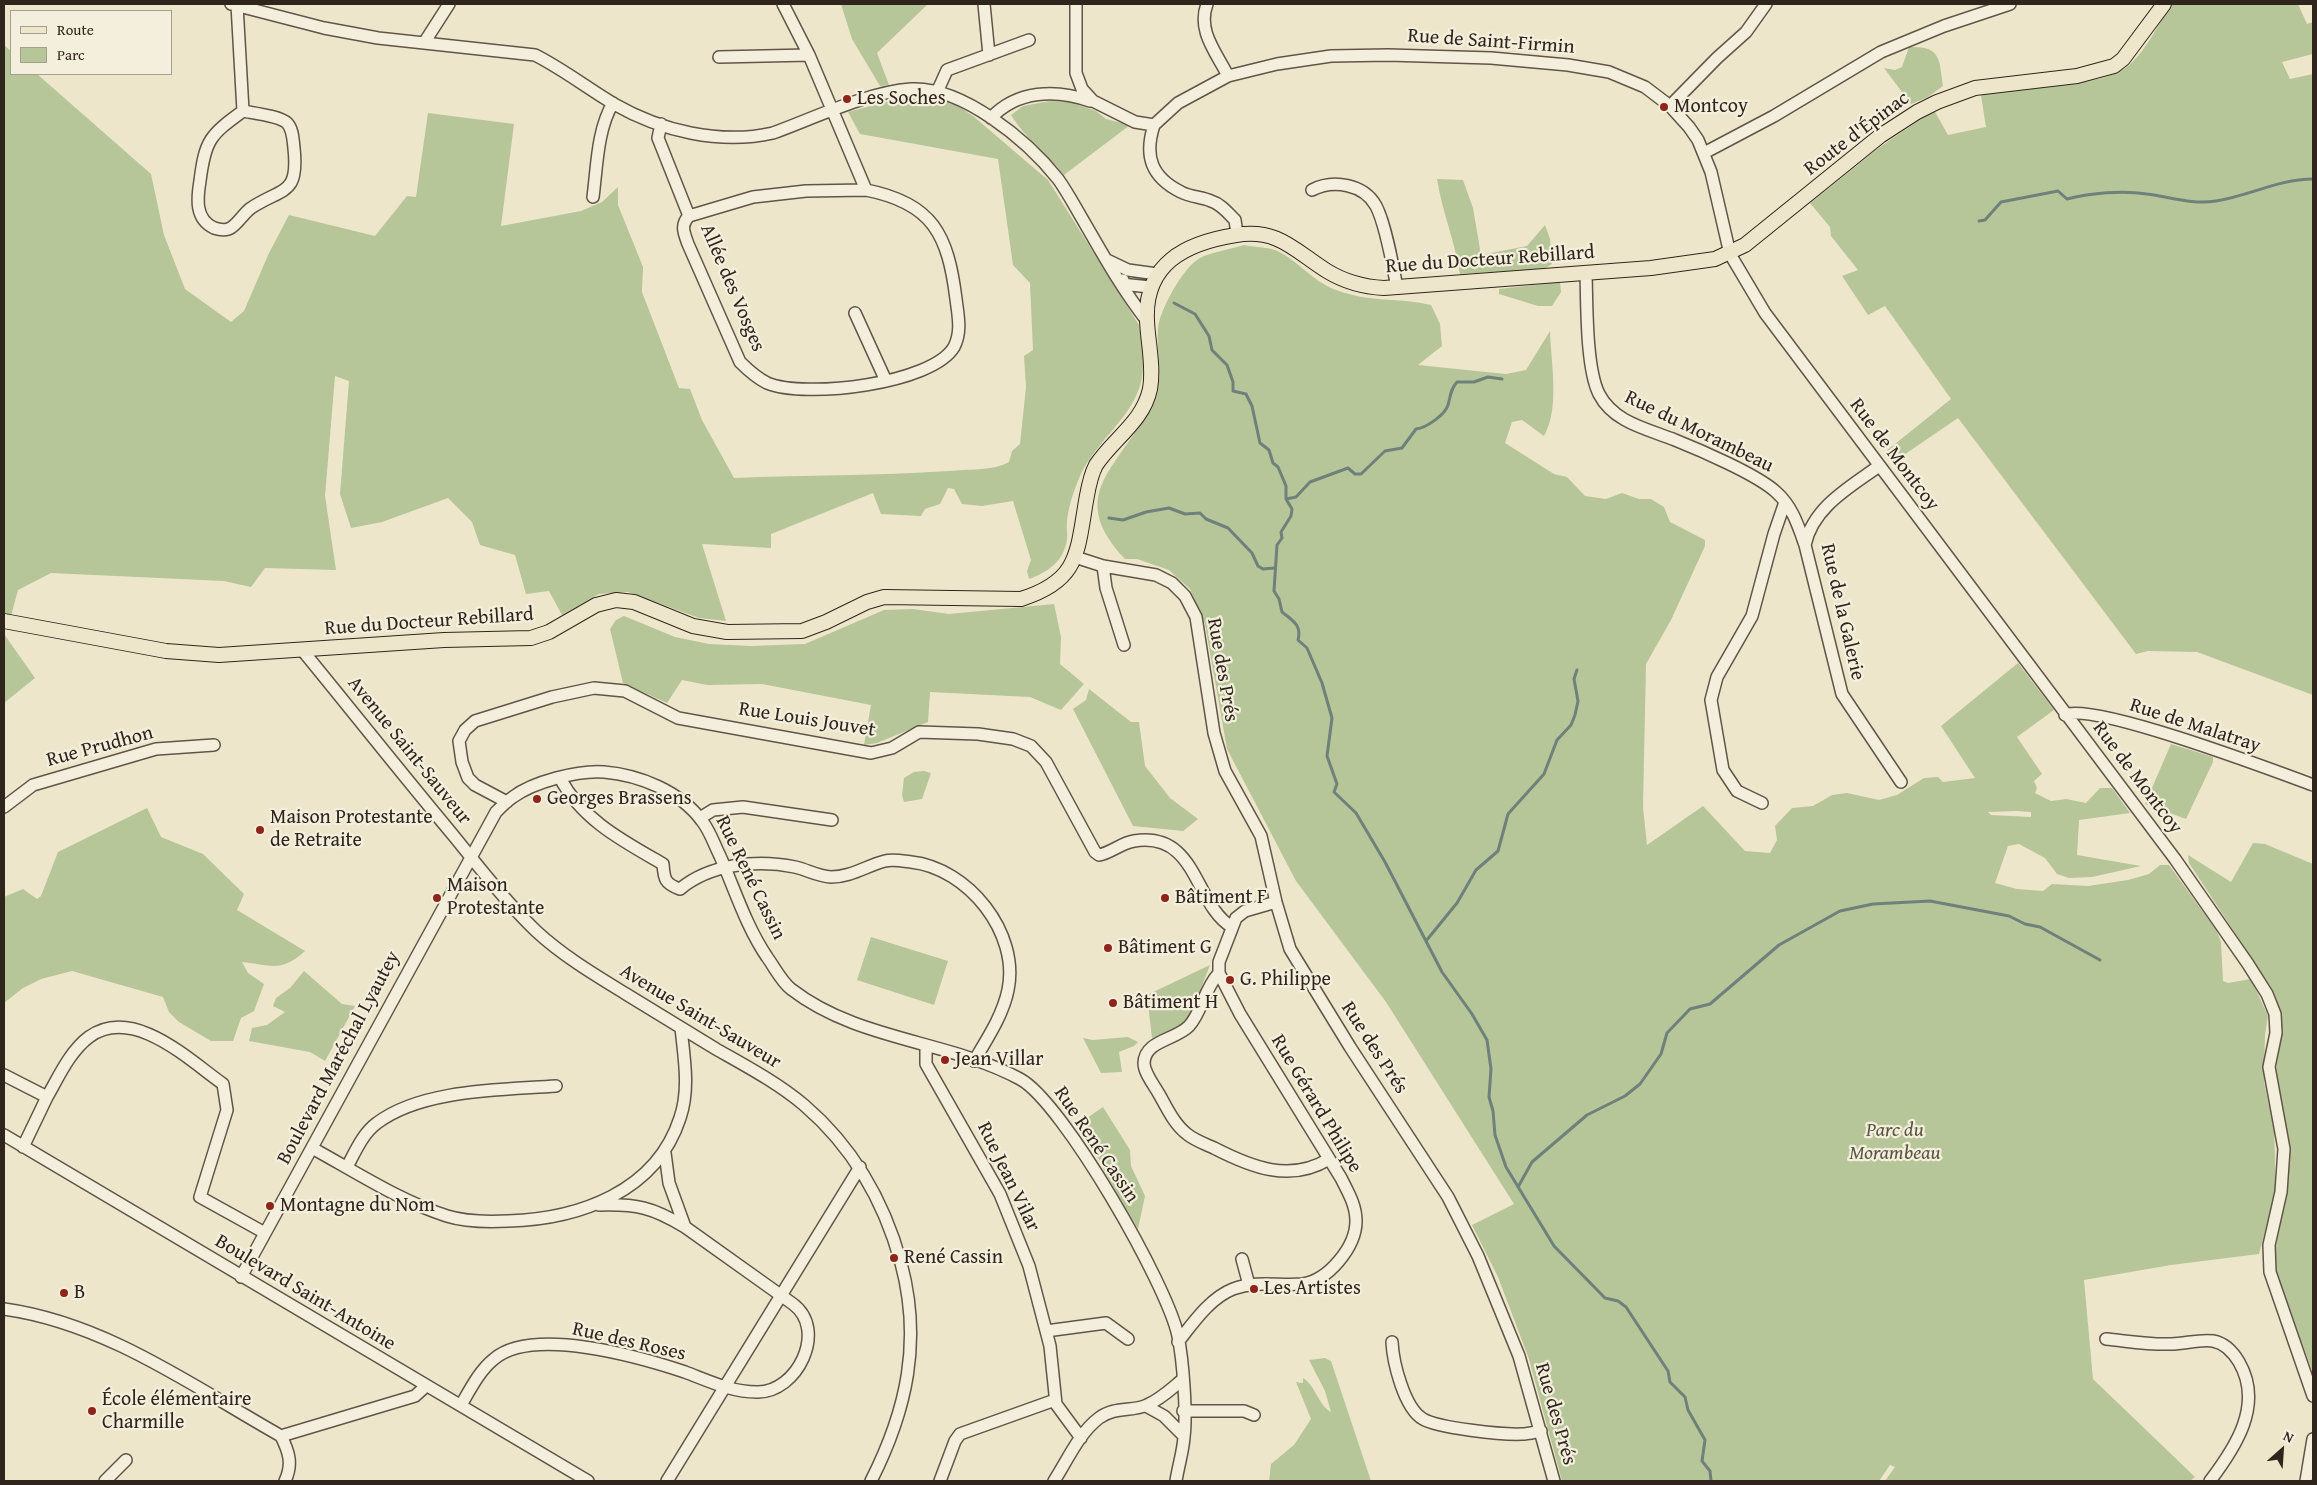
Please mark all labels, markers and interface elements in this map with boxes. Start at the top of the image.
legend [10,10,172,75]
text: Route [57,19,94,40]
street label: Rue de Saint-Firmin [1407,24,1575,60]
text: Parc [57,44,85,65]
place label: Les Soches [857,87,946,111]
street label: Route d'Épinac [1800,87,1914,181]
marker: Les Soches [841,93,853,105]
place label: Montcoy [1674,95,1748,119]
marker: Montcoy [1658,101,1670,113]
street label: Allée des Vosges [694,221,770,355]
street label: Rue du Docteur Rebillard [1385,241,1595,279]
street label: Rue du Morambeau [1621,386,1777,478]
street label: Rue de Montcoy [1844,394,1944,516]
street label: Rue de la Galerie [1815,541,1869,683]
street label: Rue du Docteur Rebillard [324,603,534,641]
street label: Rue des Prés [1201,616,1243,724]
street label: Avenue Saint-Sauveur [342,672,476,830]
street label: Rue de Malatray [2127,694,2263,758]
street label: Rue Louis Jouvet [737,697,877,743]
street label: Rue de Montcoy [2087,717,2187,839]
street label: Rue Prudhon [44,721,156,773]
place label: Georges Brassens [547,787,692,811]
marker: Georges Brassens [531,793,543,805]
place label: Maison Protestante de Retraite [270,806,433,853]
street label: Rue René Cassin [710,812,790,944]
marker: Maison Protestante de Retraite [254,824,266,836]
place label: Maison Protestante [447,874,544,921]
place label: Bâtiment F [1175,886,1267,910]
marker: Maison Protestante [431,892,443,904]
marker: Bâtiment F [1159,892,1171,904]
place label: Bâtiment G [1118,936,1212,960]
marker: Bâtiment G [1102,942,1114,954]
street label: Boulevard Maréchal Lyautey [272,947,406,1169]
street label: Avenue Saint-Sauveur [615,959,785,1075]
place label: G. Philippe [1240,968,1331,992]
marker: G. Philippe [1224,974,1236,986]
place label: Bâtiment H [1123,991,1218,1015]
marker: Bâtiment H [1107,997,1119,1009]
street label: Rue des Prés [1335,997,1413,1099]
street label: Rue Gérard Philipe [1265,1031,1367,1177]
place label: Jean Villar [955,1048,1043,1072]
marker: Jean Villar [939,1054,951,1066]
street label: Rue René Cassin [1048,1082,1144,1208]
street label: Rue Jean Vilar [971,1118,1045,1236]
park label: Parc du Morambeau [1849,1119,1941,1166]
place label: Montagne du Nom [280,1194,435,1218]
marker: Montagne du Nom [264,1200,276,1212]
street label: Boulevard Saint-Antoine [210,1230,400,1356]
place label: René Cassin [904,1246,1003,1270]
marker: René Cassin [888,1252,900,1264]
place label: Les Artistes [1264,1277,1361,1301]
place label: B [74,1281,85,1305]
marker: Les Artistes [1248,1283,1260,1295]
marker: B [58,1287,70,1299]
street label: Rue des Roses [570,1317,688,1367]
street label: Rue des Prés [1529,1360,1581,1468]
place label: École élémentaire Charmille [102,1388,251,1435]
marker: École élémentaire Charmille [86,1405,98,1417]
north arrow [2257,1425,2307,1475]
text: N [2280,1425,2297,1448]

